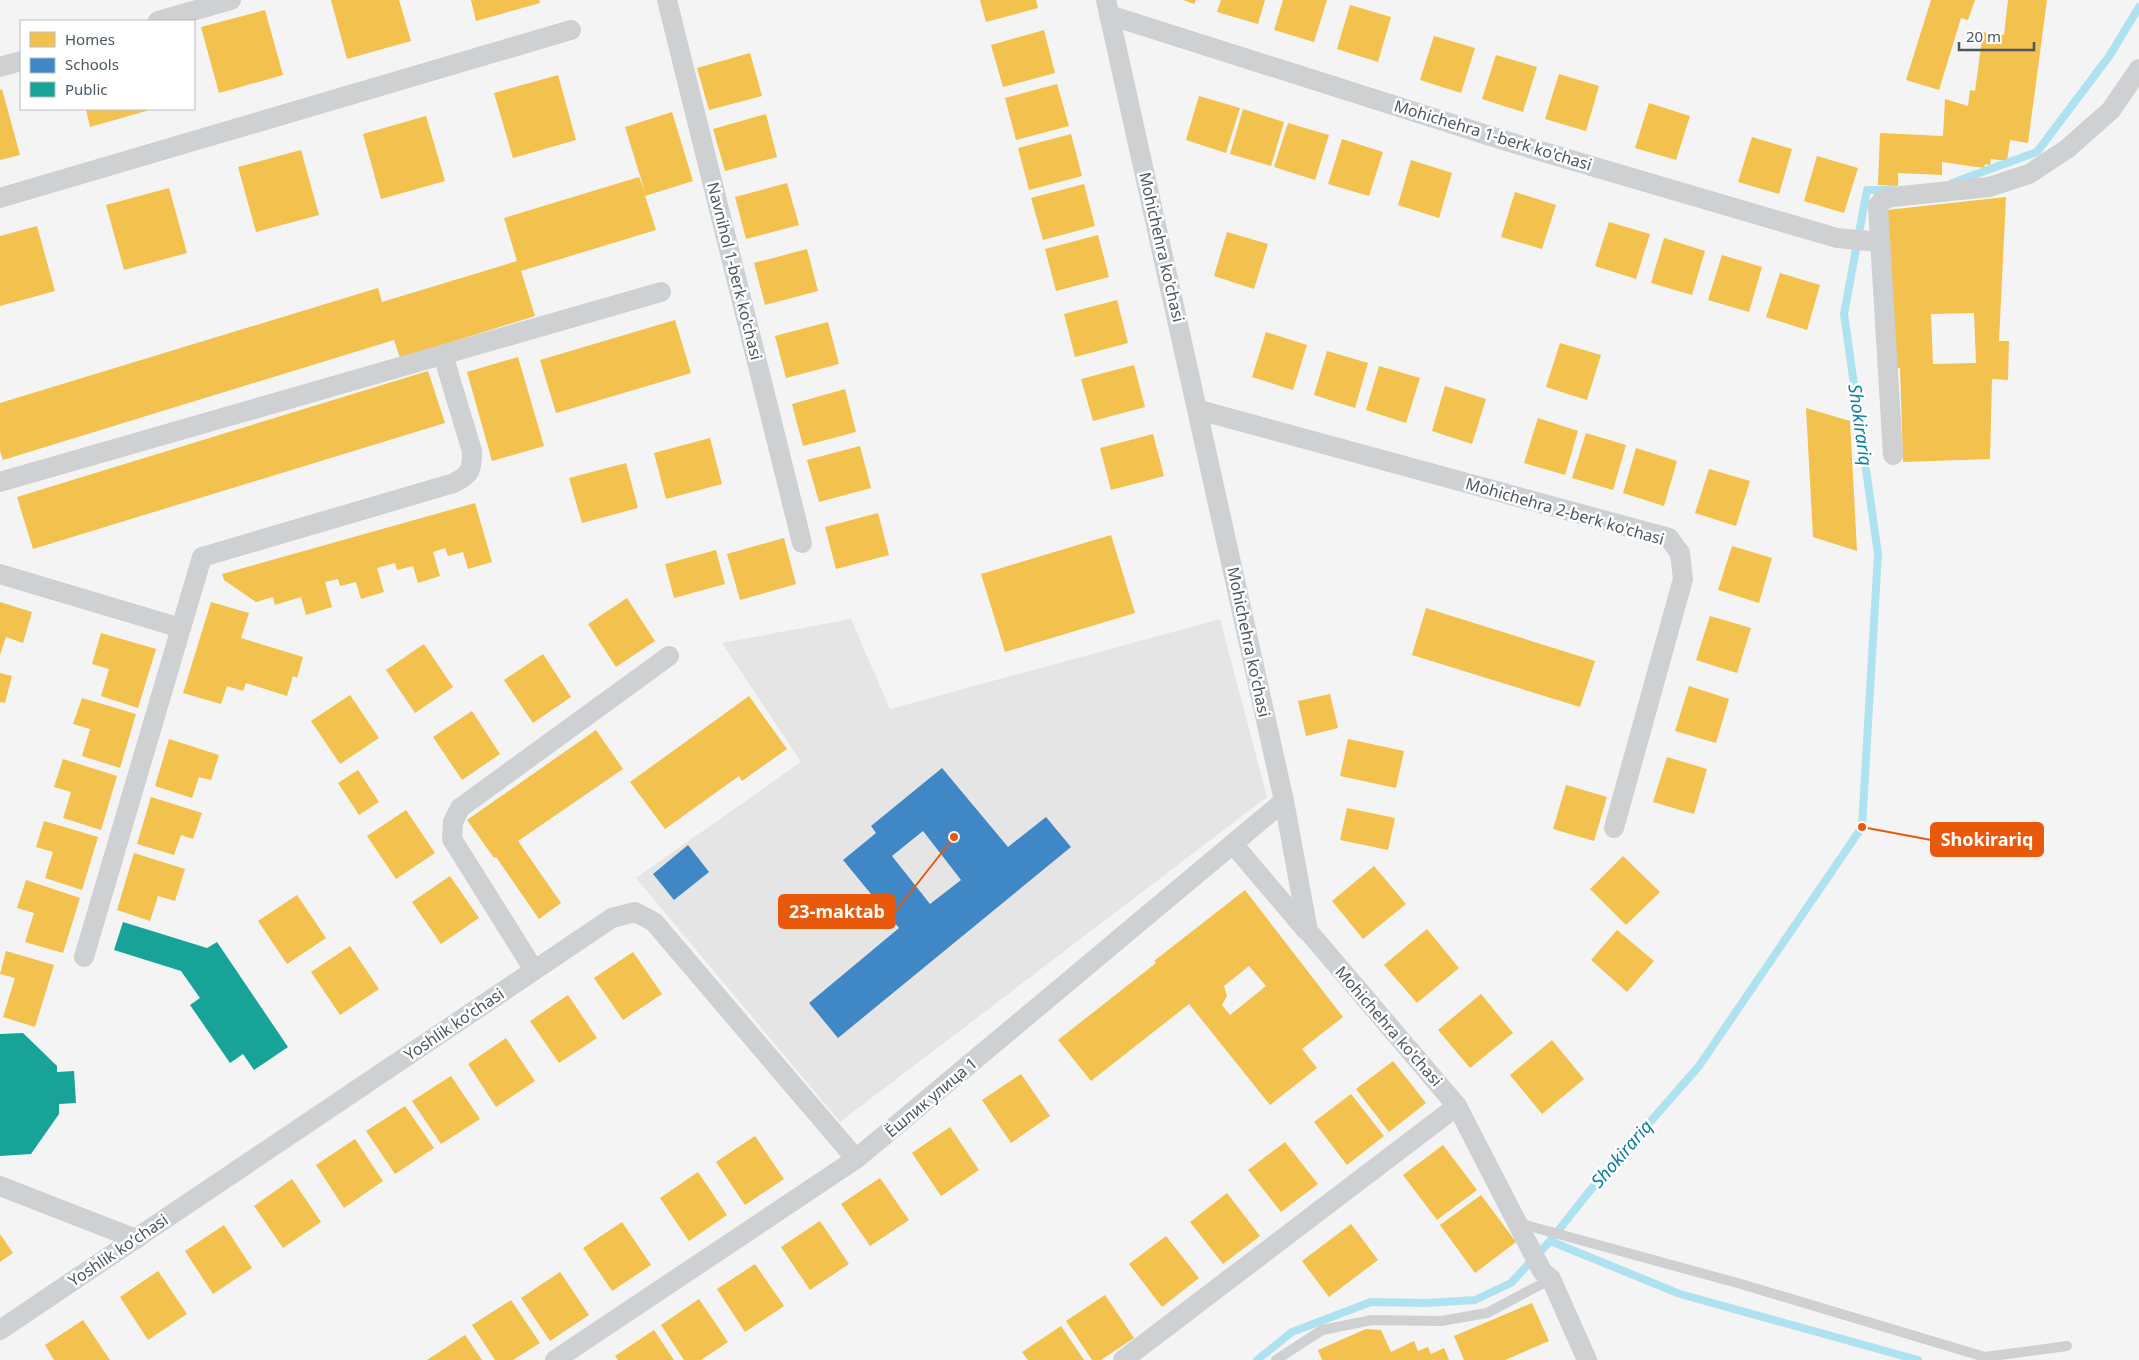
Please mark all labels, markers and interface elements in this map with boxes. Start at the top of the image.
legend [20,20,195,110]
scale bar [1959,20,2034,52]
text: 20 m [1966,26,2001,46]
text: Homes [65,29,115,49]
text: Schools [65,54,119,74]
text: Public [65,79,108,99]
street label: Mohichehra 1-berk ko'chasi [1391,94,1595,176]
street label: Mohichehra ko'chasi [1134,170,1190,324]
street label: Navnihol 1-berk ko'chasi [702,180,768,362]
water label: Shokirariq [1843,382,1879,467]
street label: Mohichehra 2-berk ko'chasi [1463,472,1667,550]
street label: Mohichehra ko'chasi [1222,565,1276,719]
callout: Shokirariq [1931,823,2043,856]
text: Shokirariq [1941,827,2033,851]
callout: 23-maktab [779,895,895,928]
text: 23-maktab [789,899,885,923]
street label: Mohichehra ko'chasi [1330,961,1448,1091]
street label: Yoshlik koʻchasi [400,982,508,1066]
street label: Ёшлик улица 1 [880,1052,982,1142]
water label: Shokirariq [1585,1114,1657,1192]
street label: Yoshlik koʻchasi [64,1208,172,1292]

